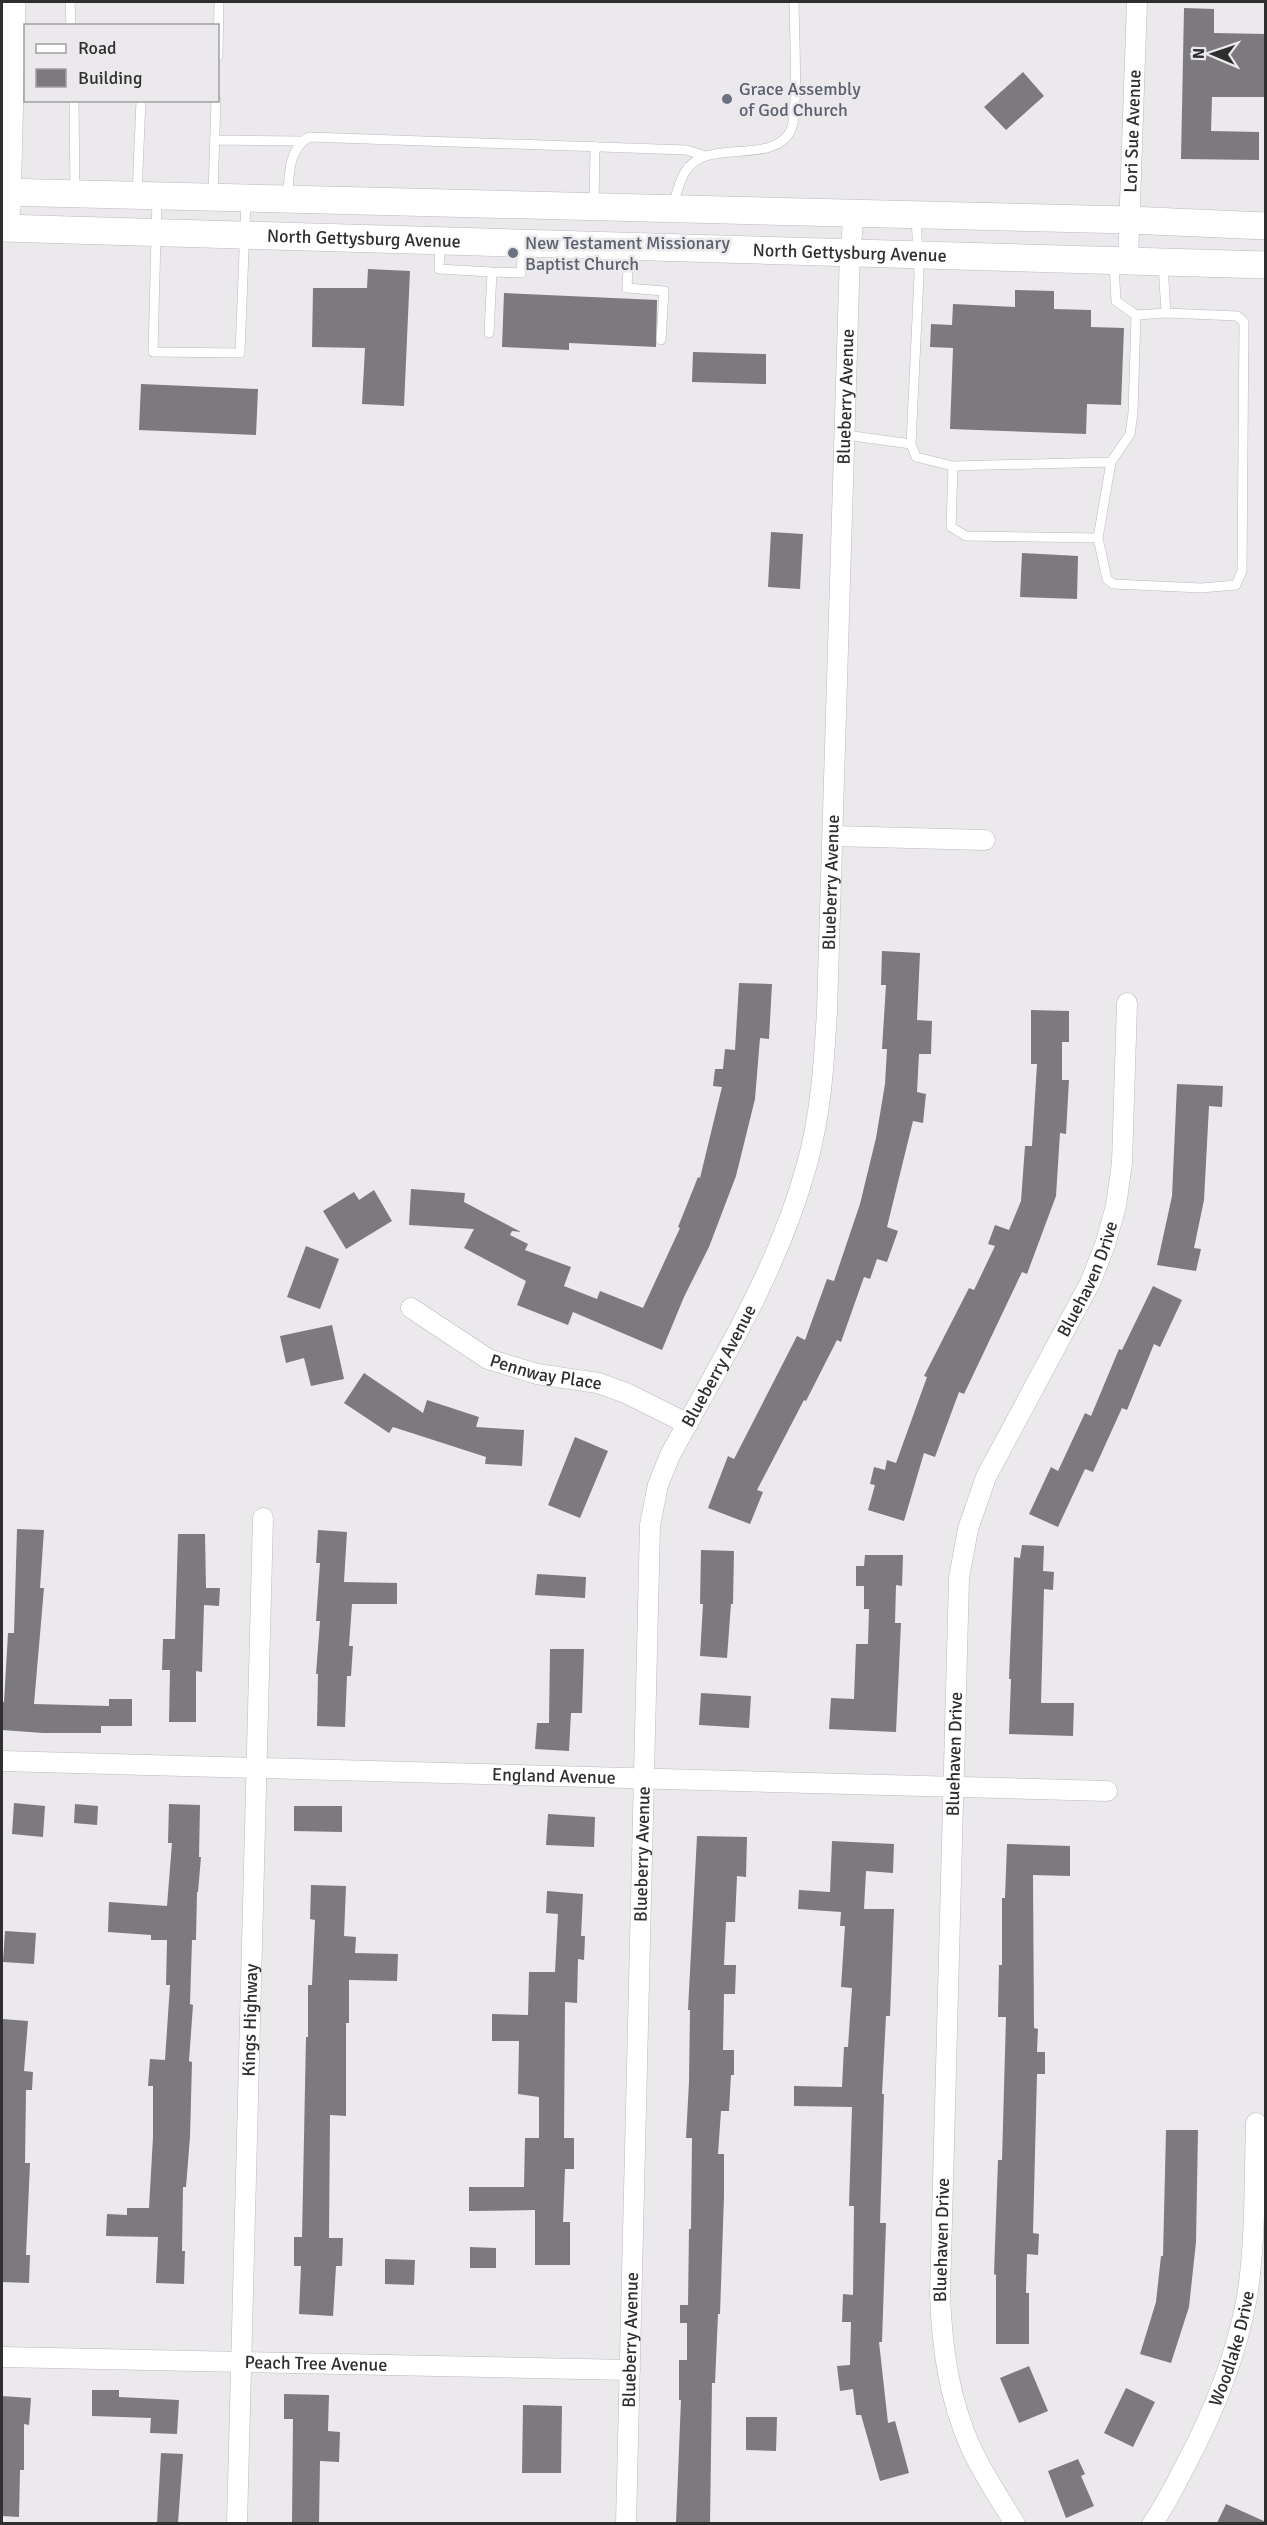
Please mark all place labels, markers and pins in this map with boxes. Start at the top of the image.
place label: Grace Assembly of God Church [739,78,861,121]
marker: Grace Assembly of God Church [720,92,734,106]
place label: New Testament Missionary Baptist Church [525,232,731,275]
marker: New Testament Missionary Baptist Church [506,246,520,260]

